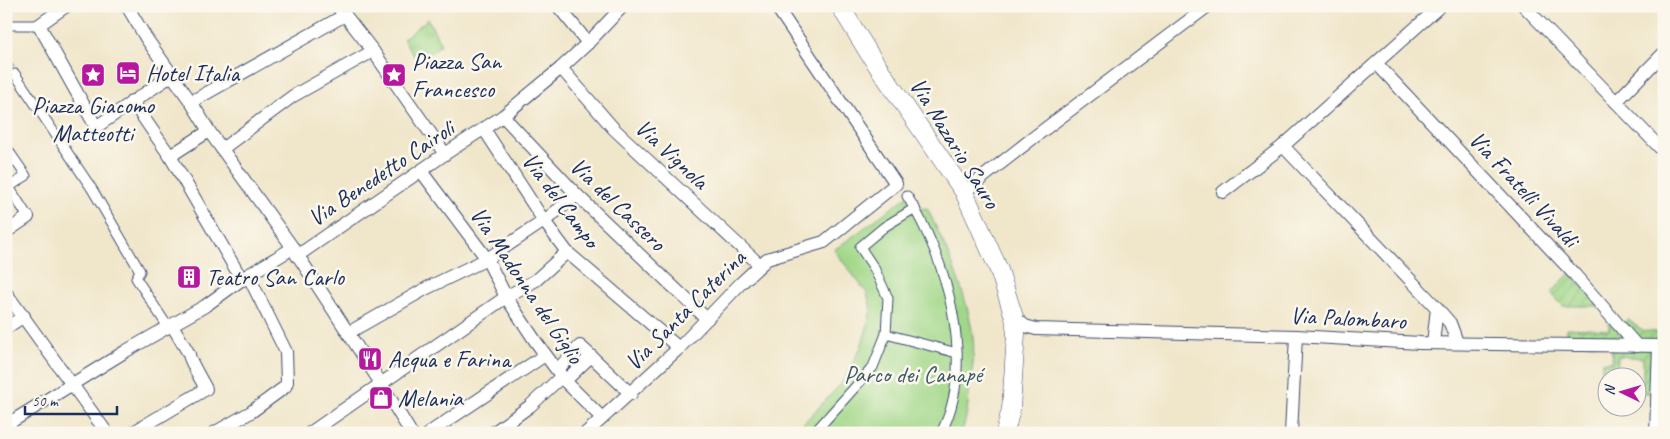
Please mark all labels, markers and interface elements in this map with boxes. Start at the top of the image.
place label: Piazza San Francesco [412,46,502,104]
place label: Hotel Italia [146,58,241,88]
hotel icon: Hotel Italia [115,60,141,86]
place icon: Piazza Giacomo Matteotti [80,62,106,88]
place icon: Piazza San Francesco [381,62,407,88]
street label: Via Nazario Sauro [903,72,1008,215]
place label: Piazza Giacomo Matteotti [32,90,156,148]
street label: Via Benedetto Cairoli [302,112,462,233]
street label: Via Vignola [629,113,716,196]
street label: Via Fratelli Vivaldi [1463,125,1587,255]
street label: Via del Campo [515,146,608,256]
street label: Via del Cassero [564,151,673,258]
street label: Via Madonna del Giglio [463,201,591,370]
street label: Via Santa Caterina [618,242,753,377]
place label: Teatro San Carlo [206,262,346,292]
building icon: Teatro San Carlo [176,264,202,290]
street label: Via Palombaro [1289,300,1408,336]
place label: Acqua e Farina [388,344,512,374]
restaurant icon: Acqua e Farina [357,346,383,372]
park label: Parco dei Canapé [844,359,986,389]
north arrow [1598,366,1648,416]
place label: Melania [398,383,464,413]
scale bar [25,384,118,416]
text: N [1601,384,1619,396]
shop icon: Melania [368,385,394,411]
text: 50 m [32,392,59,411]

